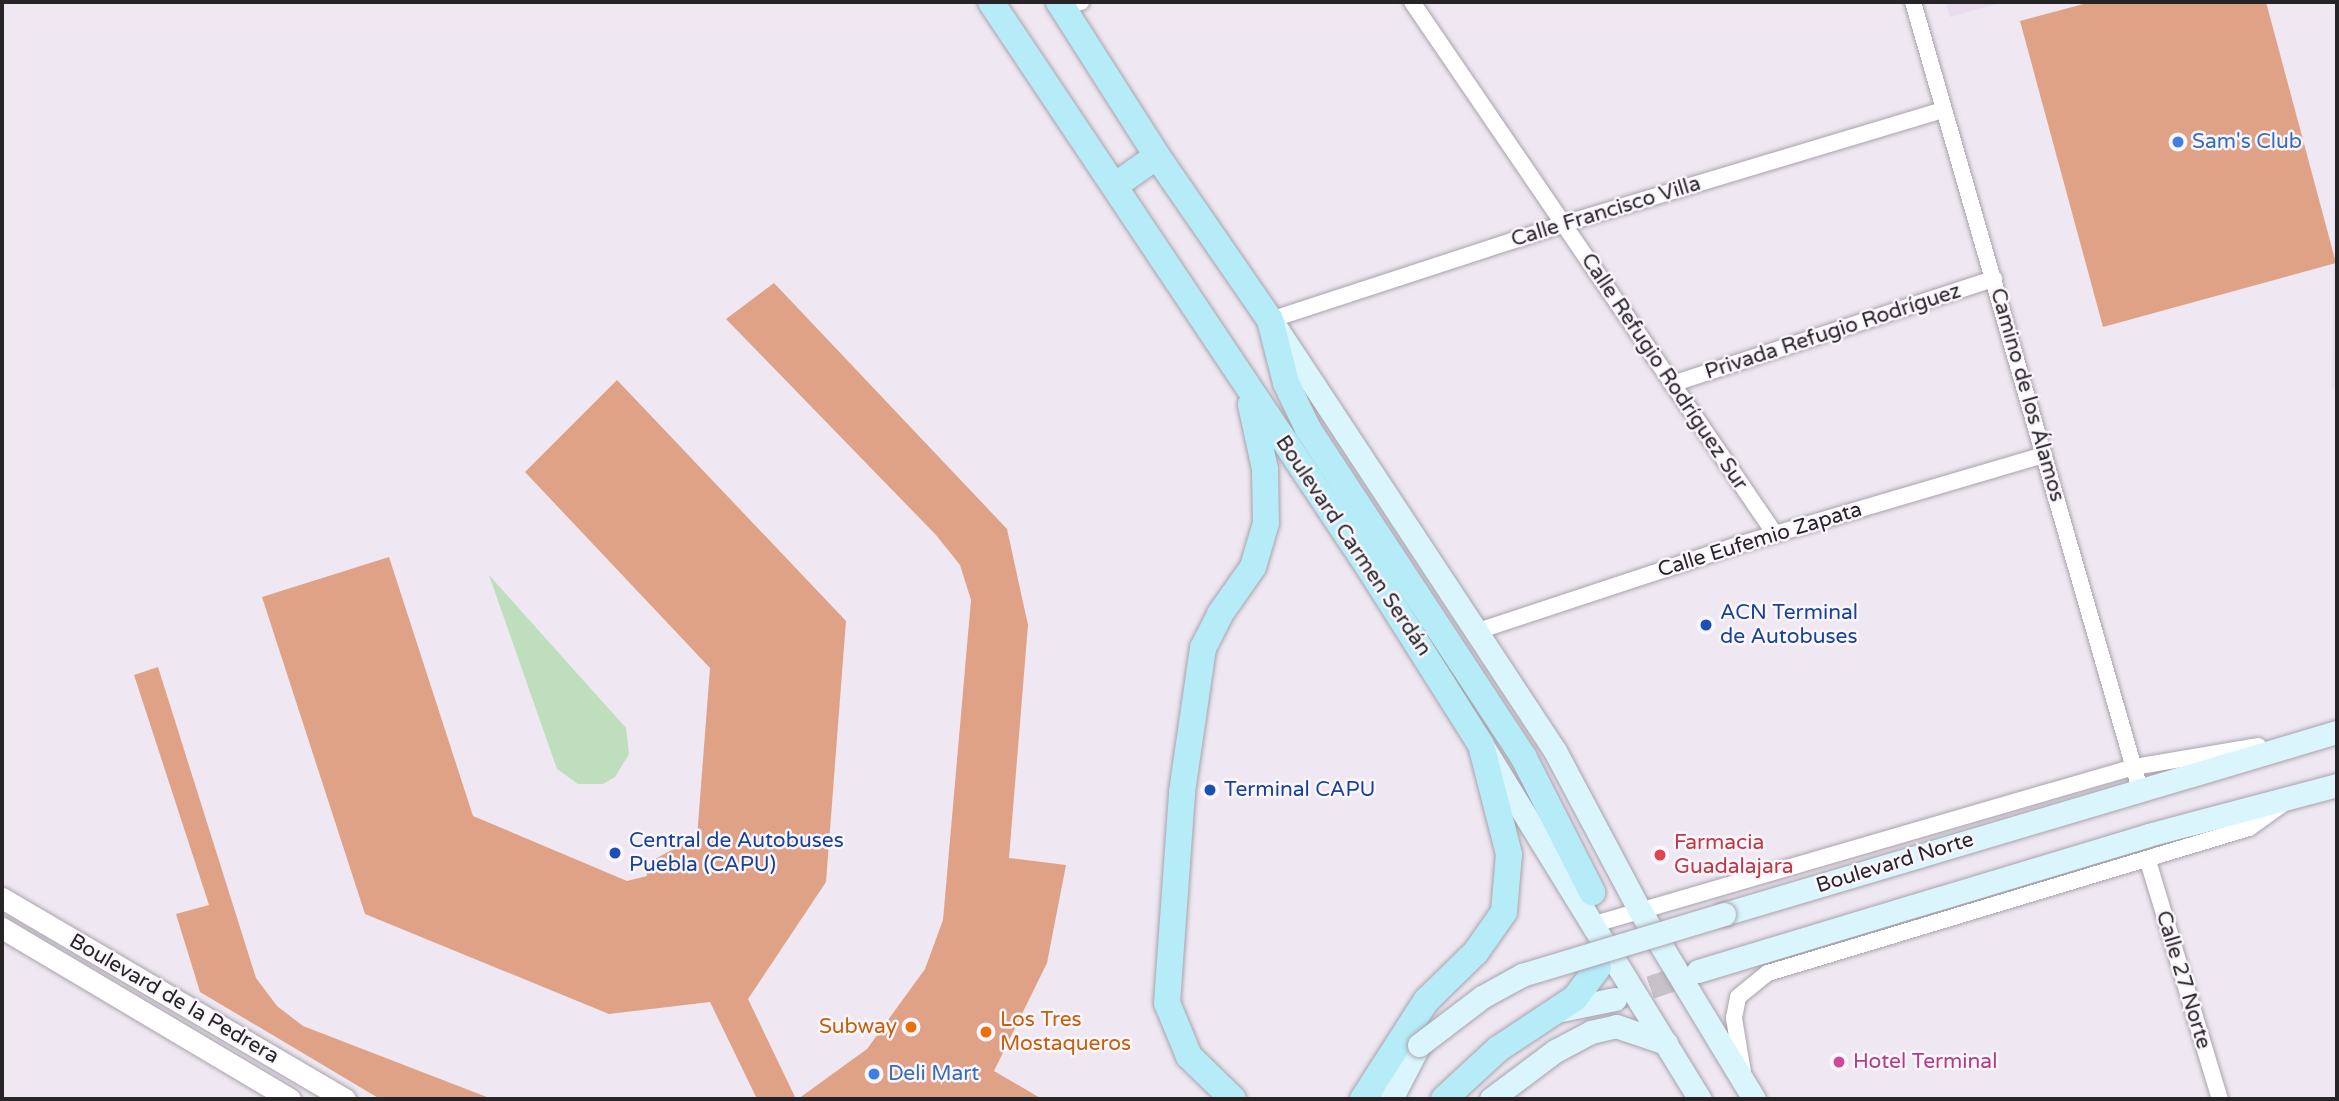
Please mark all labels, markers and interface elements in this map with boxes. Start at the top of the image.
place label: Sam's Club [2192,129,2302,155]
marker: Sam's Club [2170,134,2186,150]
street label: Calle Francisco Villa [1508,171,1704,253]
street label: Calle Refugio Rodríguez Sur [1575,249,1753,495]
street label: Privada Refugio Rodríguez [1702,279,1964,385]
street label: Camino de los Álamos [1984,285,2070,505]
street label: Boulevard Carmen Serdán [1270,431,1436,661]
street label: Calle Eufemio Zapata [1655,497,1865,583]
place label: ACN Terminal de Autobuses [1720,600,1858,650]
marker: ACN Terminal de Autobuses [1698,617,1714,633]
place label: Terminal CAPU [1224,777,1375,803]
marker: Terminal CAPU [1202,782,1218,798]
street label: Boulevard Norte [1813,827,1977,899]
place label: Central de Autobuses Puebla (CAPU) [629,828,844,878]
place label: Farmacia Guadalajara [1674,830,1794,880]
marker: Central de Autobuses Puebla (CAPU) [607,845,623,861]
marker: Farmacia Guadalajara [1652,847,1668,863]
street label: Calle 27 Norte [2150,908,2216,1052]
street label: Boulevard de la Pedrera [65,929,283,1069]
place label: Los Tres Mostaqueros [1000,1007,1131,1057]
place label: Subway [819,1014,897,1040]
marker: Subway [903,1019,919,1035]
marker: Los Tres Mostaqueros [978,1024,994,1040]
place label: Hotel Terminal [1853,1049,1997,1075]
marker: Hotel Terminal [1831,1054,1847,1070]
place label: Deli Mart [888,1061,979,1087]
marker: Deli Mart [866,1066,882,1082]

